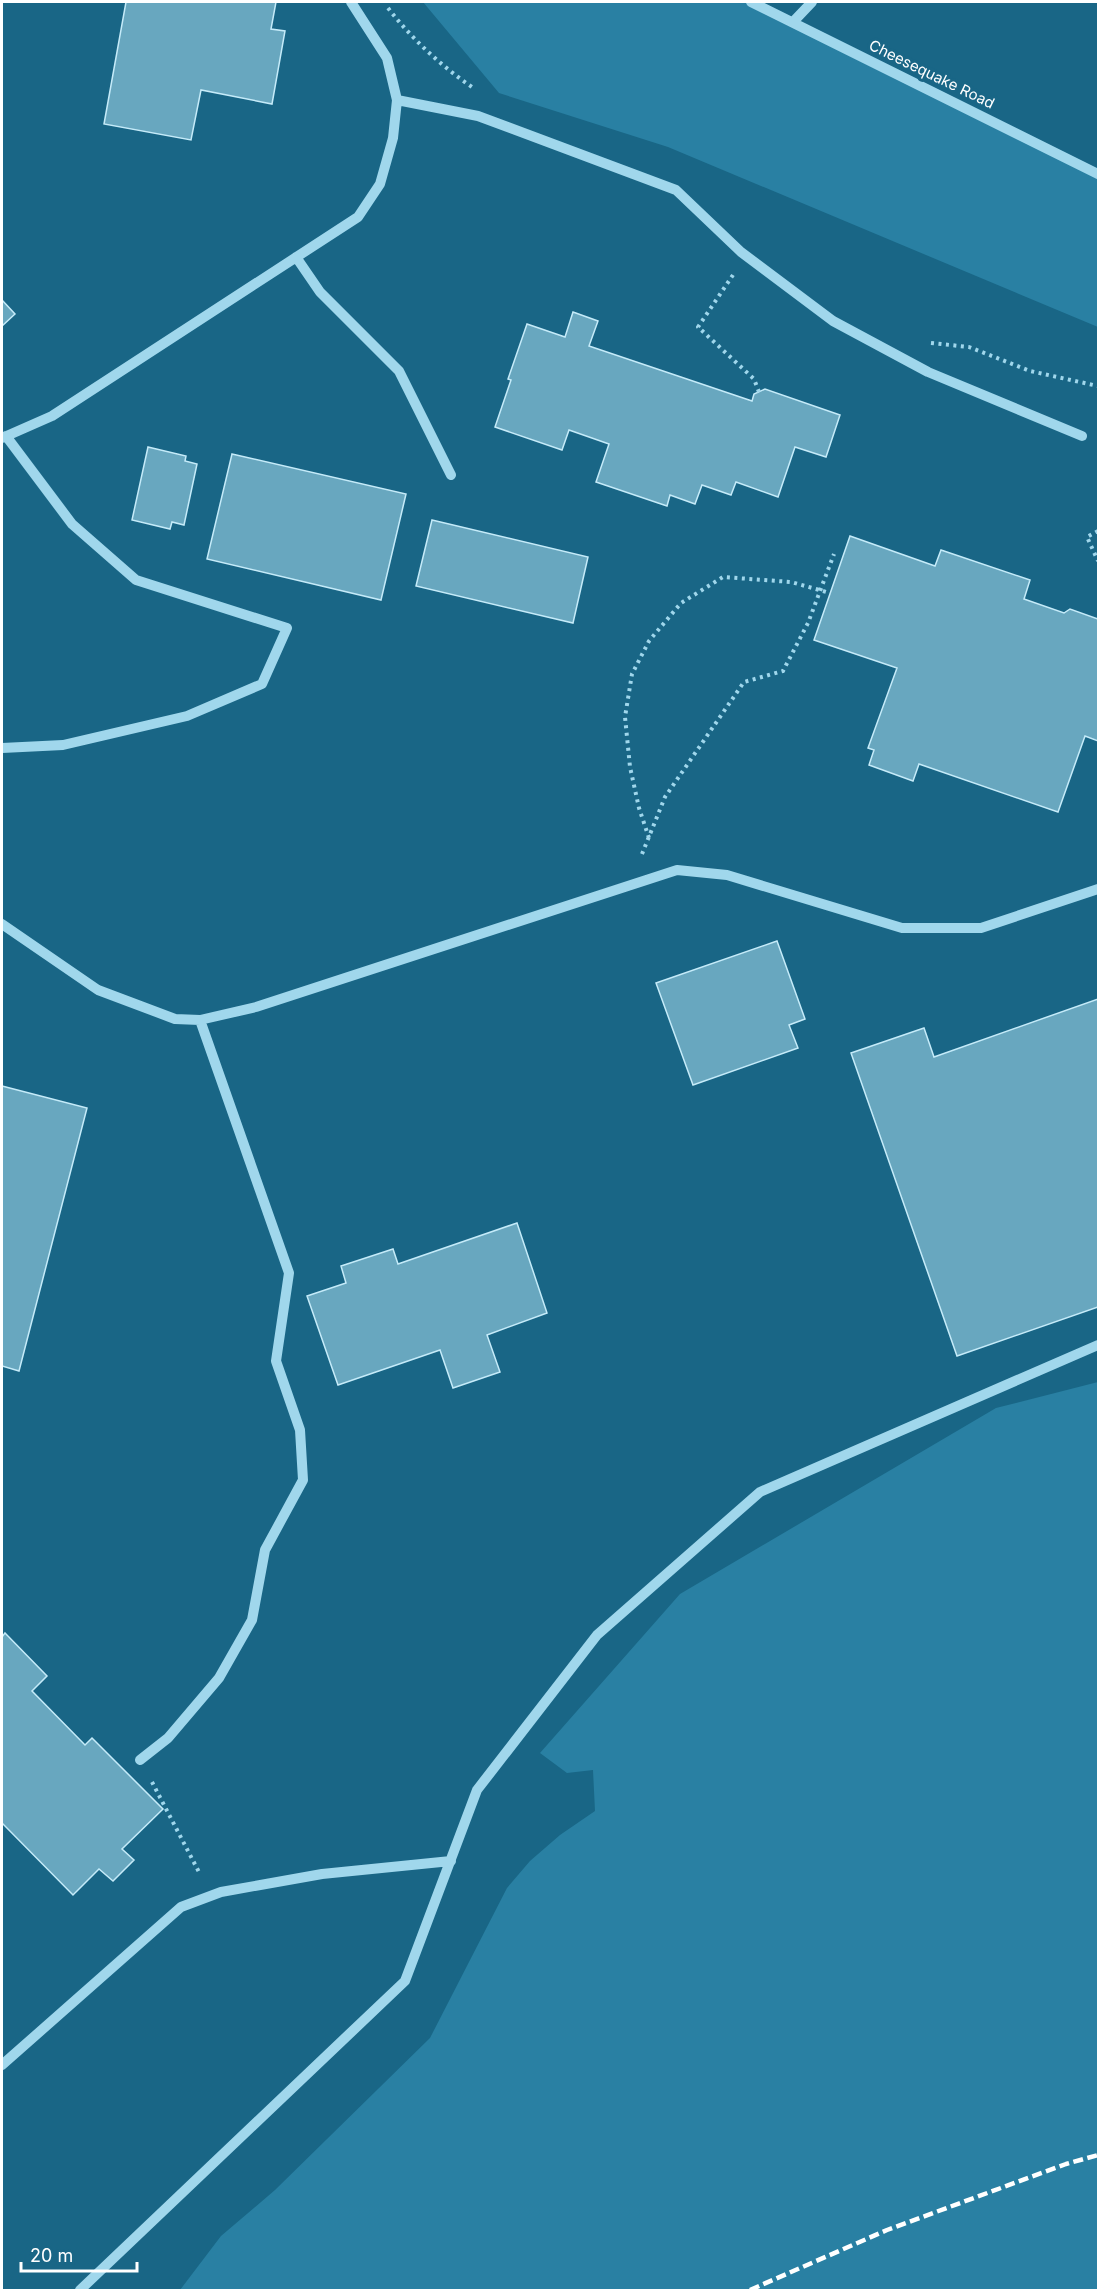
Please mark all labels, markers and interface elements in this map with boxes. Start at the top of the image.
street label: Cheesequake Road [866,35,998,113]
scale bar [21,2235,136,2273]
text: 20 m [30,2245,73,2266]

